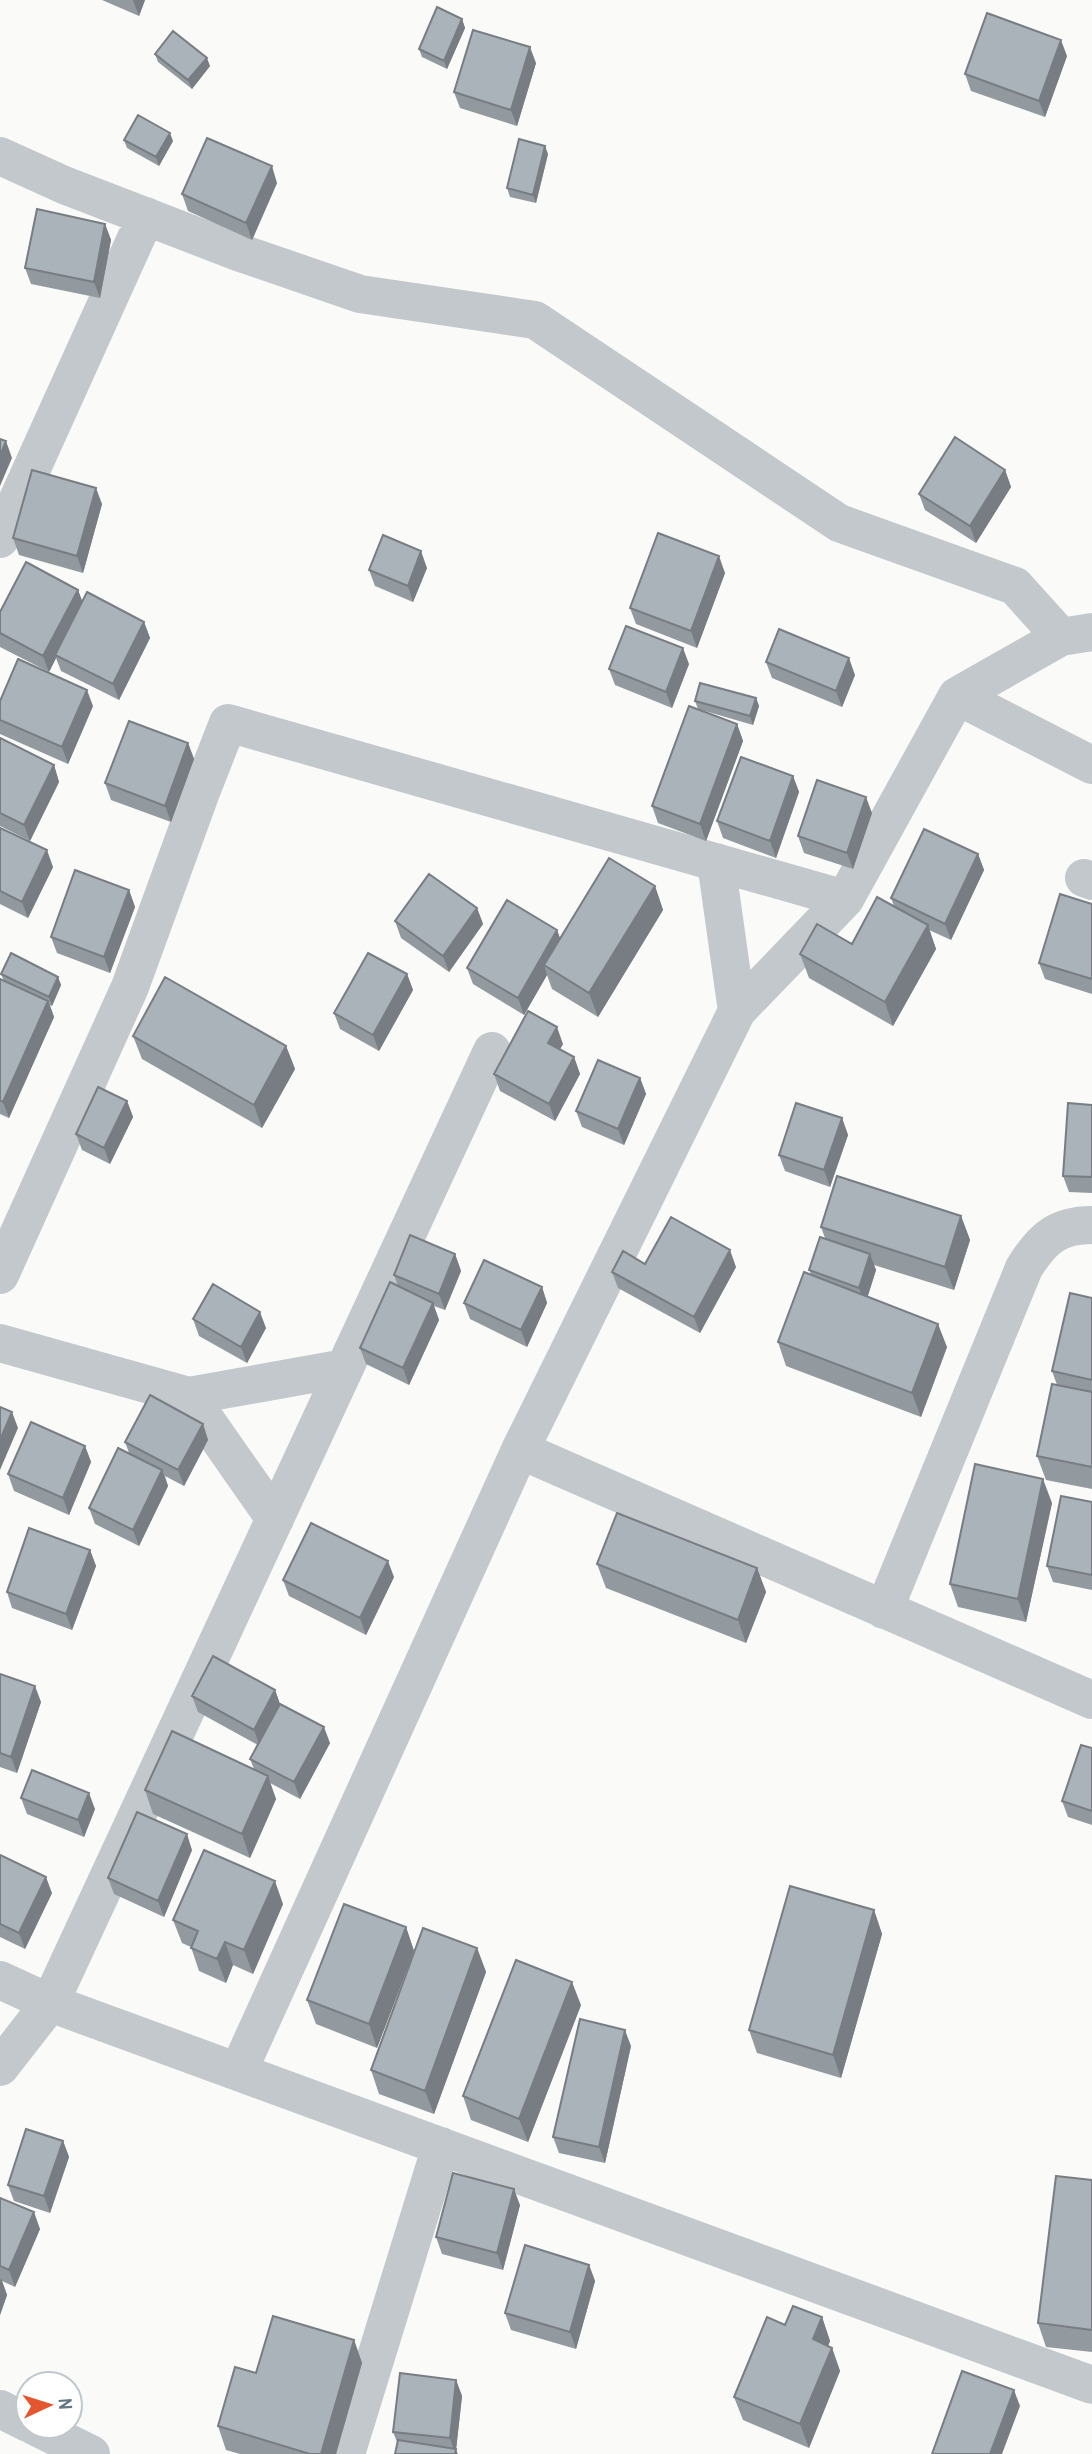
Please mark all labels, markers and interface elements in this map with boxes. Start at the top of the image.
north arrow [14,2370,84,2440]
text: N [53,2397,79,2410]

